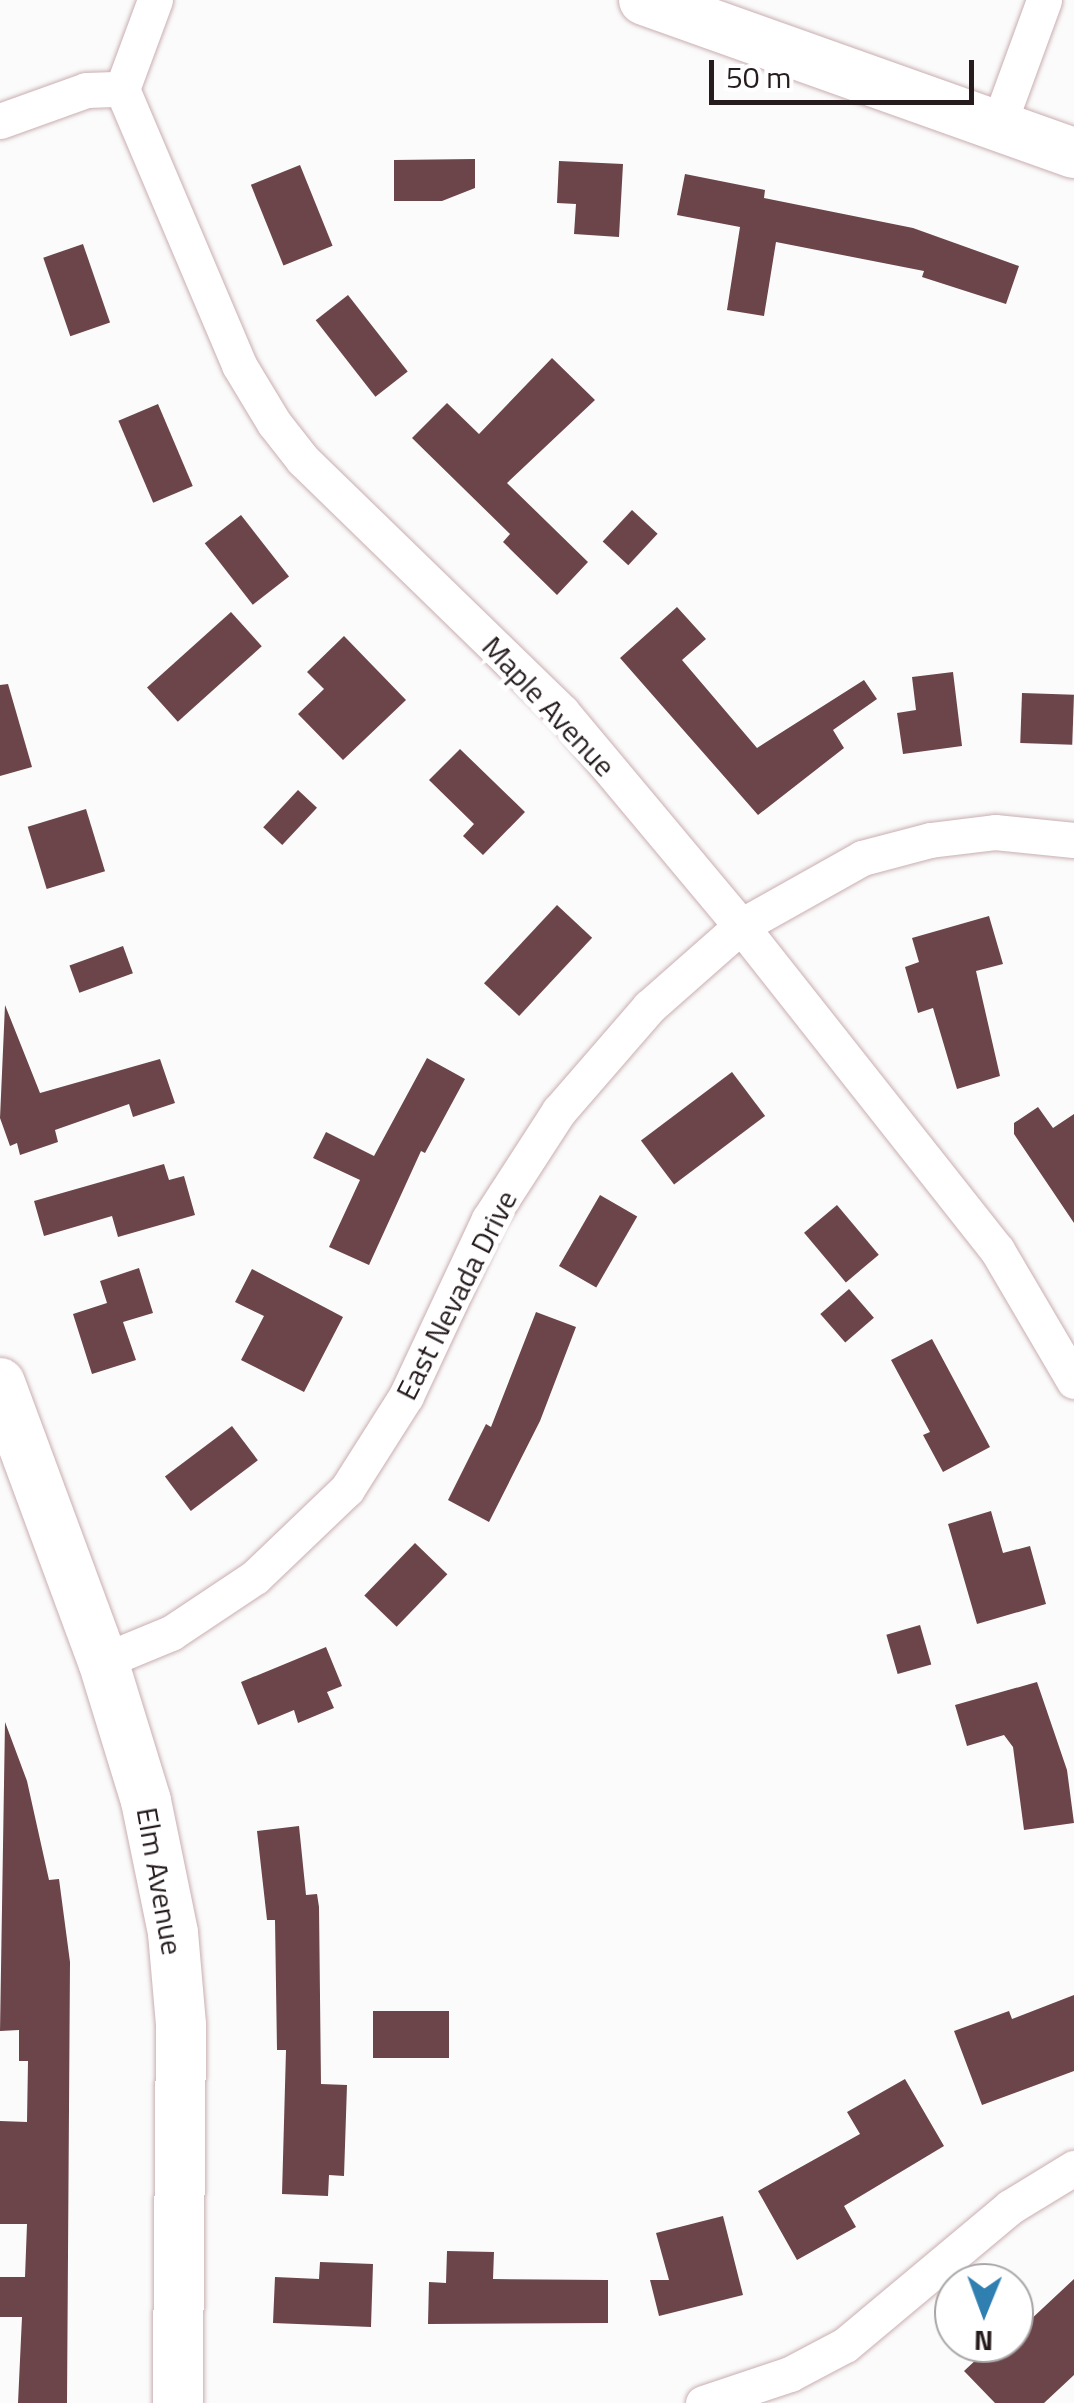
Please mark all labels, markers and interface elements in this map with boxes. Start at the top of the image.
scale bar [714,40,979,102]
text: 50 m [726,54,791,100]
street label: Maple Avenue [475,628,623,784]
street label: East Nevada Drive [388,1184,524,1406]
street label: Elm Avenue [129,1804,191,1958]
north arrow [934,2263,1034,2363]
text: N [973,2320,994,2363]

